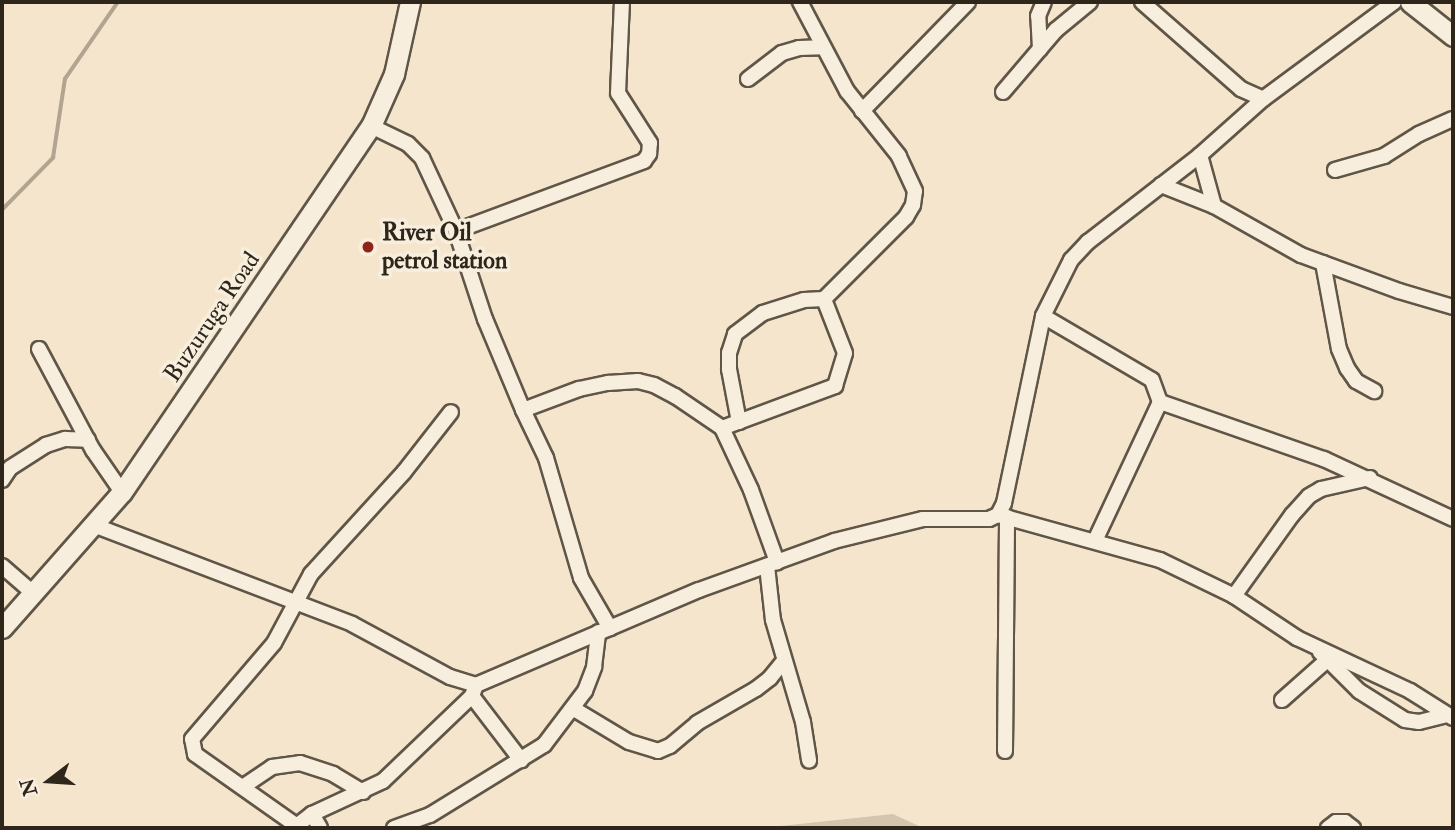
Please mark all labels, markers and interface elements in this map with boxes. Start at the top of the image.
place label: River Oil petrol station [382,219,507,275]
marker: River Oil petrol station [360,239,376,255]
street label: Buzuruga Road [158,247,266,387]
north arrow [14,746,84,816]
text: N [15,776,43,799]

